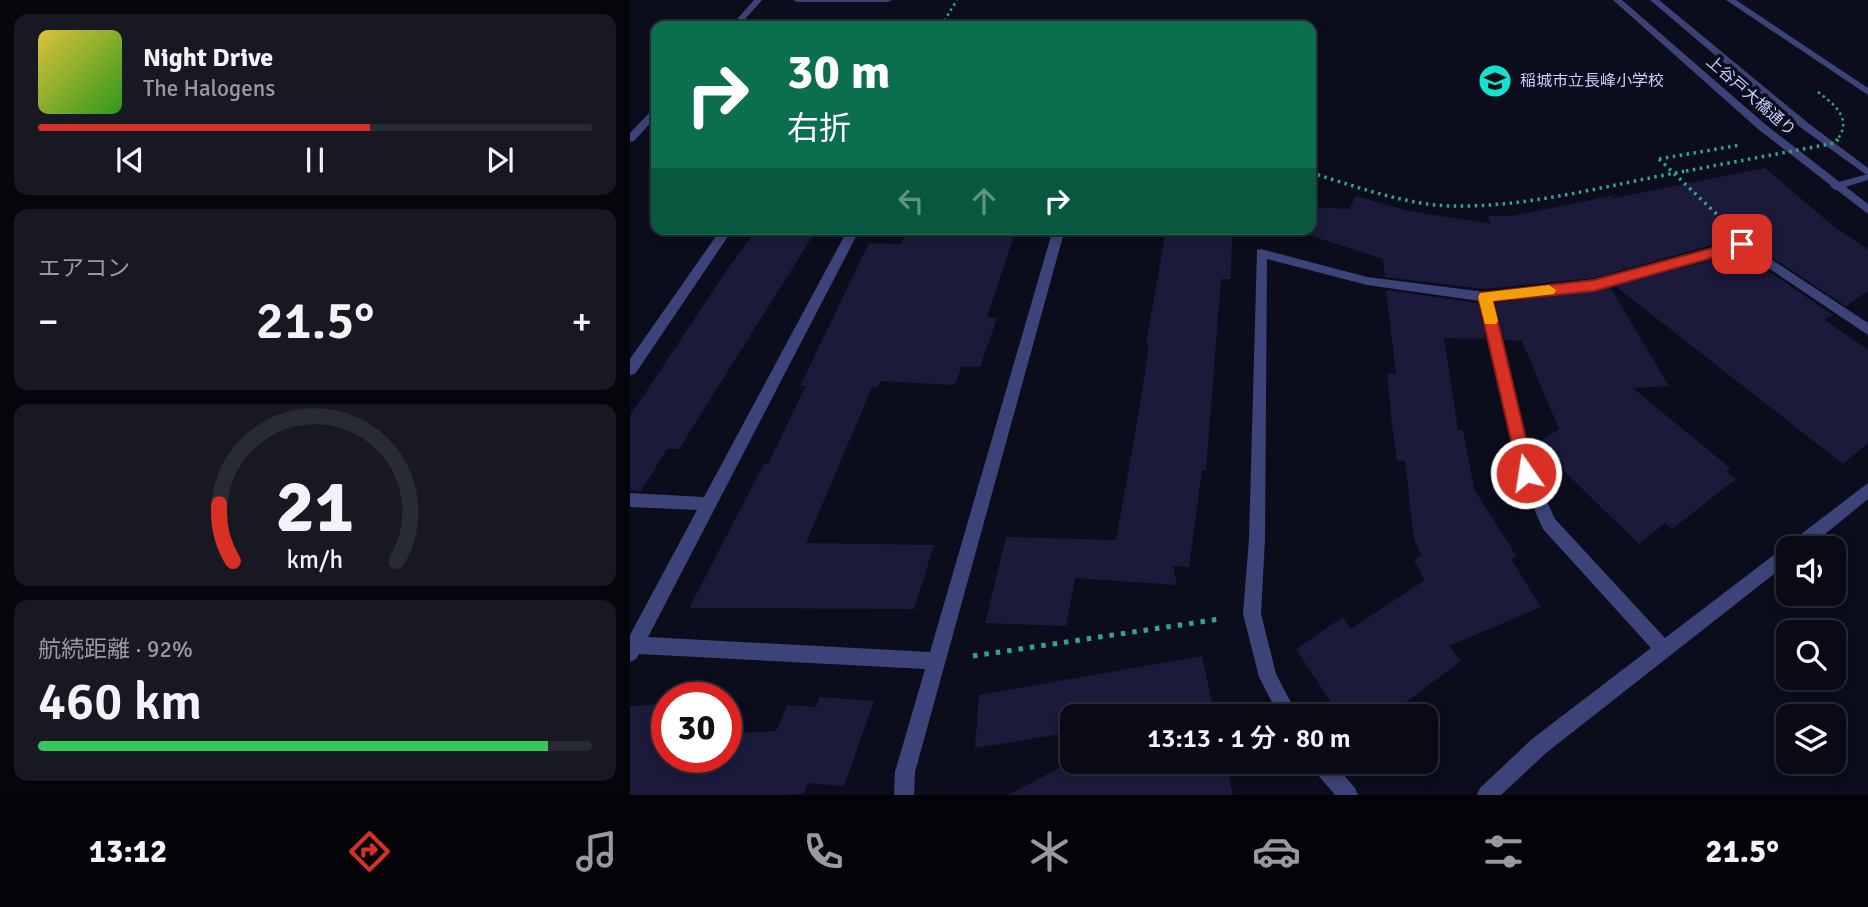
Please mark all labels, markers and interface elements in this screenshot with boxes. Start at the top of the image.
text: Night Drive [143,42,273,74]
text: 30 m [787,42,890,102]
icon: right [672,49,763,140]
street label: 上谷戸大橋通り [1702,52,1800,140]
school or university icon: 稲城市立長峰小学校 [1476,62,1514,100]
place label: 稲城市立長峰小学校 [1520,71,1664,91]
text: The Halogens [143,74,275,103]
text: 右折 [787,109,851,148]
icon: previous [111,141,149,179]
icon: pause [296,141,334,179]
icon: next [481,141,519,179]
icon: left [892,182,930,220]
icon: ahead [965,182,1003,220]
icon: right [1038,182,1076,220]
pin [1712,214,1772,274]
icon: arrive [1723,225,1761,263]
text: エアコン [38,254,130,283]
text: 21.5° [256,289,374,353]
text: − [38,298,59,345]
text: + [571,298,592,345]
position arrow [1489,436,1563,510]
text: 21 [276,463,354,552]
map controls [1776,536,1846,774]
button: sound [1776,536,1846,606]
text: km/h [287,544,343,575]
button: search [1776,620,1846,690]
text: 航続距離 · 92% [38,635,193,664]
text: 460 km [38,670,202,734]
speed limit sign: 30 [651,682,742,773]
button: layers [1776,704,1846,774]
text: 13:13 · 1 分 · 80 m [1147,723,1351,755]
icon: directions [345,827,394,876]
icon: music [572,827,621,876]
icon: phone [799,827,848,876]
icon: climate [1025,827,1074,876]
icon: car [1252,827,1301,876]
icon: filters [1479,827,1528,876]
text: 13:12 [89,832,167,871]
text: 21.5° [1705,832,1779,871]

